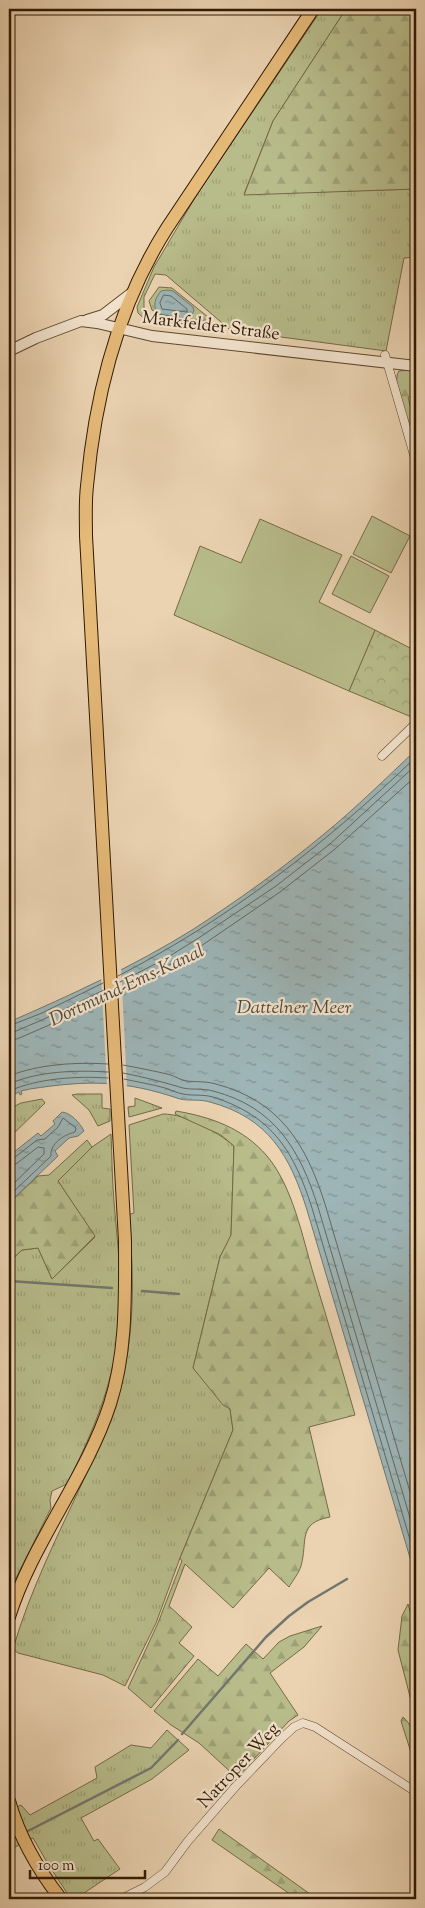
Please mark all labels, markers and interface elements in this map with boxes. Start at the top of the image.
street label: Markfelder Straße [140,306,281,348]
water label: Dortmund-Ems-Kanal [45,938,209,1034]
water label: Dattelner Meer [237,995,352,1022]
street label: Natroper Weg [193,1717,286,1815]
scale bar [30,1848,145,1880]
text: 100 m [38,1856,75,1877]

